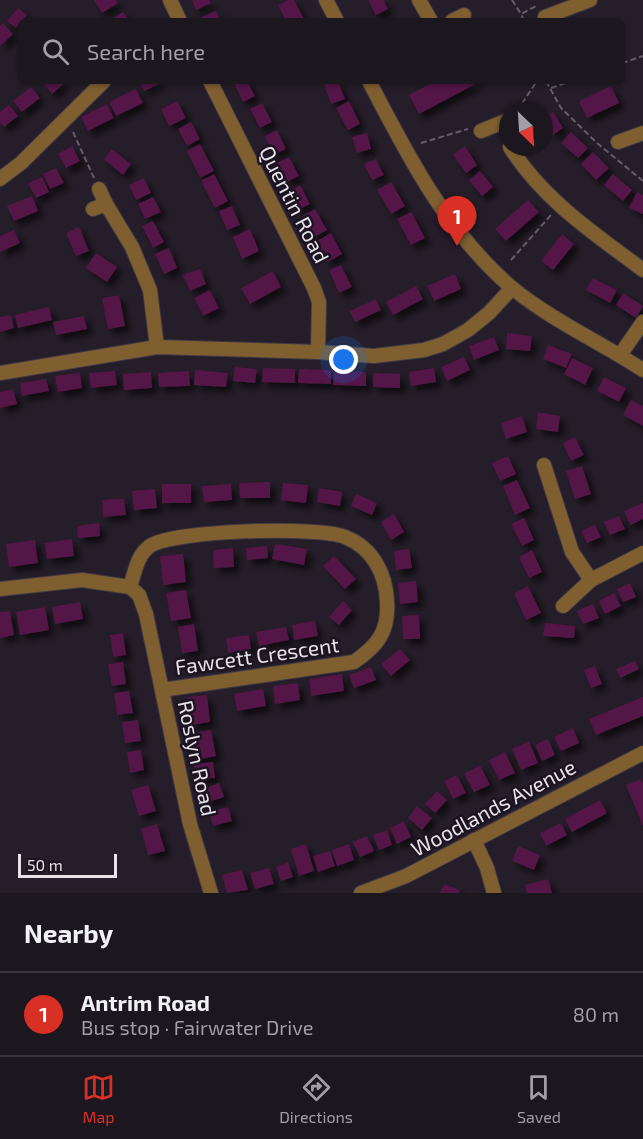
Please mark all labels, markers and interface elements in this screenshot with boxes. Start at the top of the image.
search box [18,18,625,84]
icon: search [39,35,72,68]
text: Search here [87,38,205,64]
north arrow [499,102,553,156]
street label: Quentin Road [254,141,335,267]
pin: 1 [438,196,476,246]
your location [329,345,358,374]
street label: Fawcett Crescent [173,631,341,679]
street label: Roslyn Road [174,698,222,818]
street label: Woodlands Avenue [407,753,579,861]
scale bar [18,851,117,878]
text: 50 m [27,855,63,874]
text: Nearby [24,917,113,948]
text: Antrim Road [81,989,210,1015]
text: 1 [39,1002,48,1026]
text: 80 m [573,1002,619,1026]
text: Bus stop · Fairwater Drive [81,1015,313,1039]
tab: Map [82,1071,115,1126]
tab: Directions [279,1071,353,1126]
tab: Saved [517,1071,561,1126]

